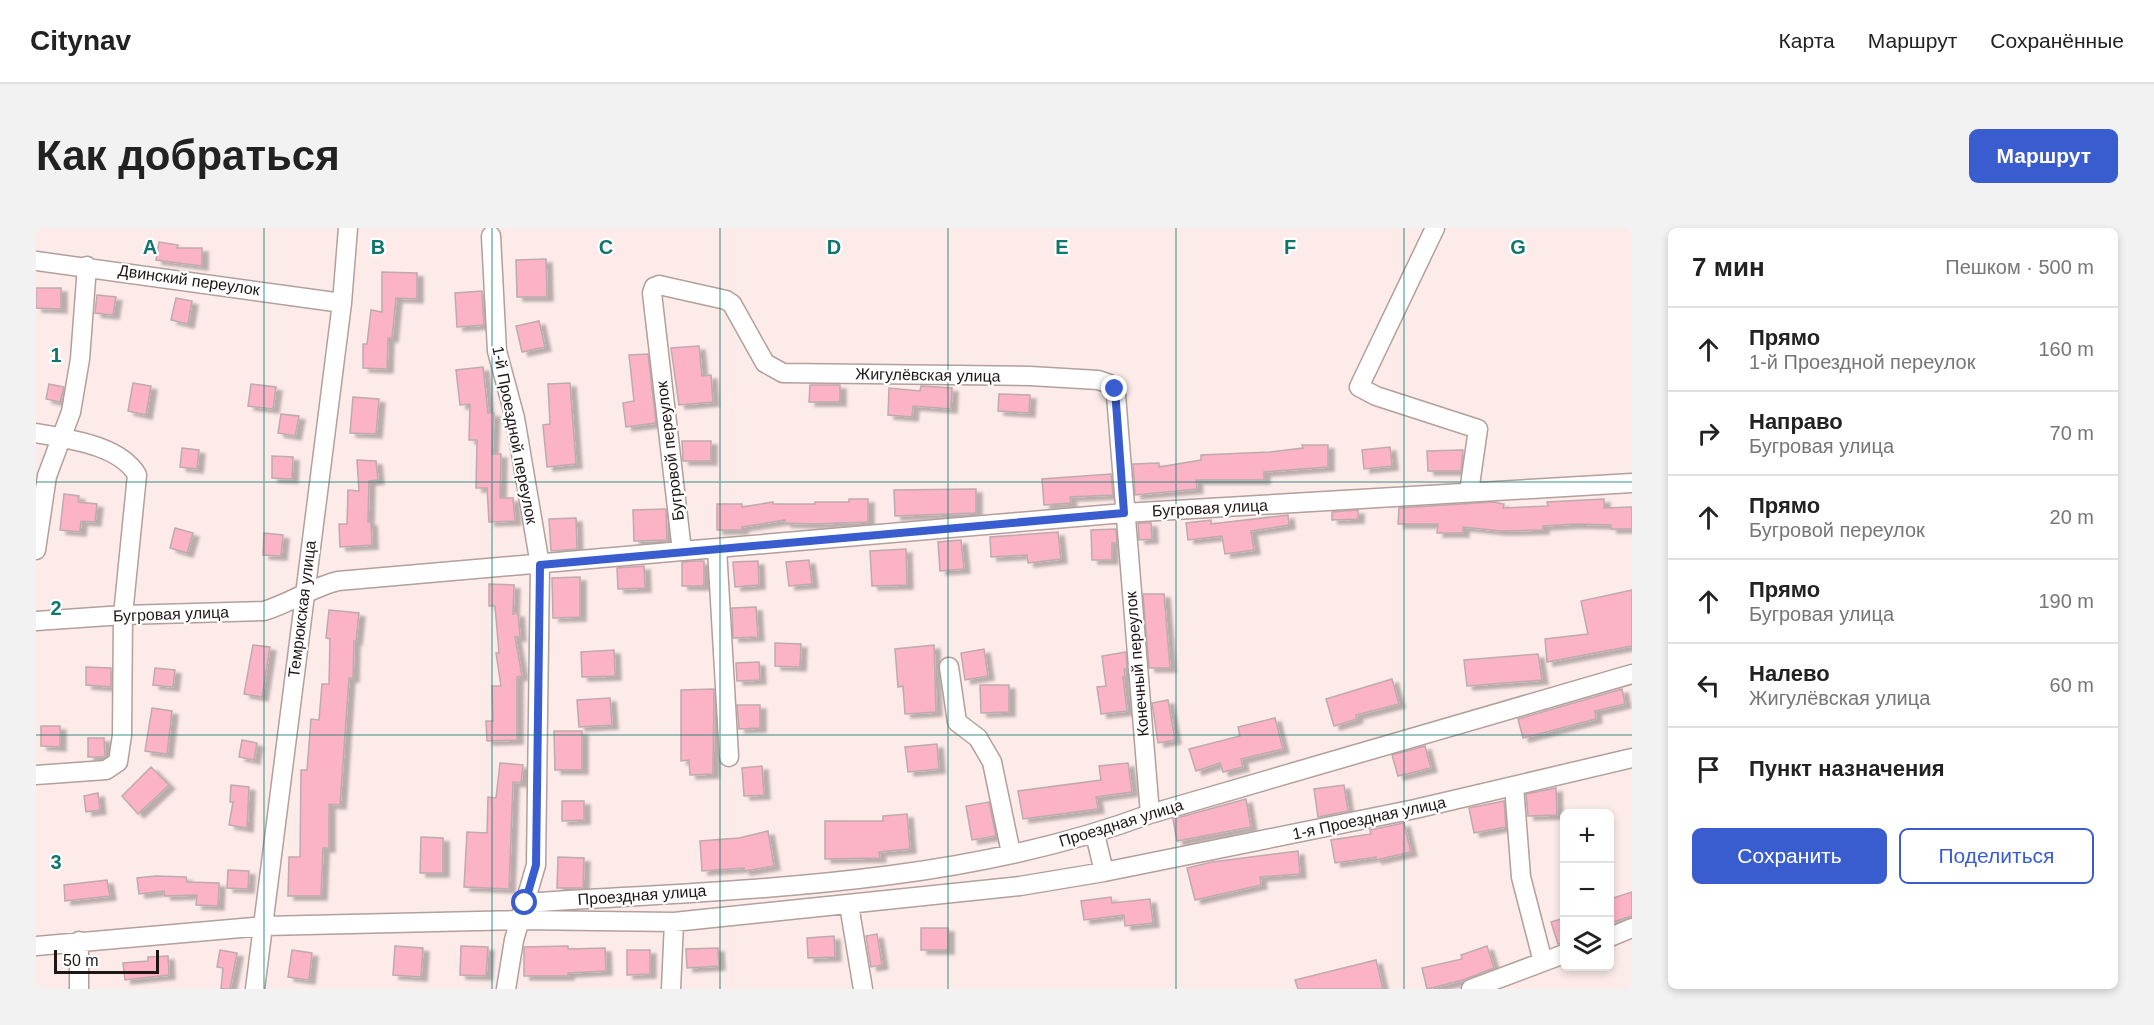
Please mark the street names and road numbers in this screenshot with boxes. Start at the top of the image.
street label: Двинский переулок [117,262,262,298]
street label: 1-й Проездной переулок [489,344,541,527]
street label: Жигулёвская улица [855,365,1001,385]
street label: Бугровой переулок [653,379,687,522]
street label: Бугровая улица [1152,496,1269,520]
street label: Темрюкская улица [285,539,319,679]
street label: Конечный переулок [1122,590,1152,737]
street label: Бугровая улица [113,603,229,625]
street label: 1-я Проездная улица [1291,793,1447,843]
street label: Проездная улица [1057,796,1185,850]
street label: Проездная улица [577,882,707,908]

